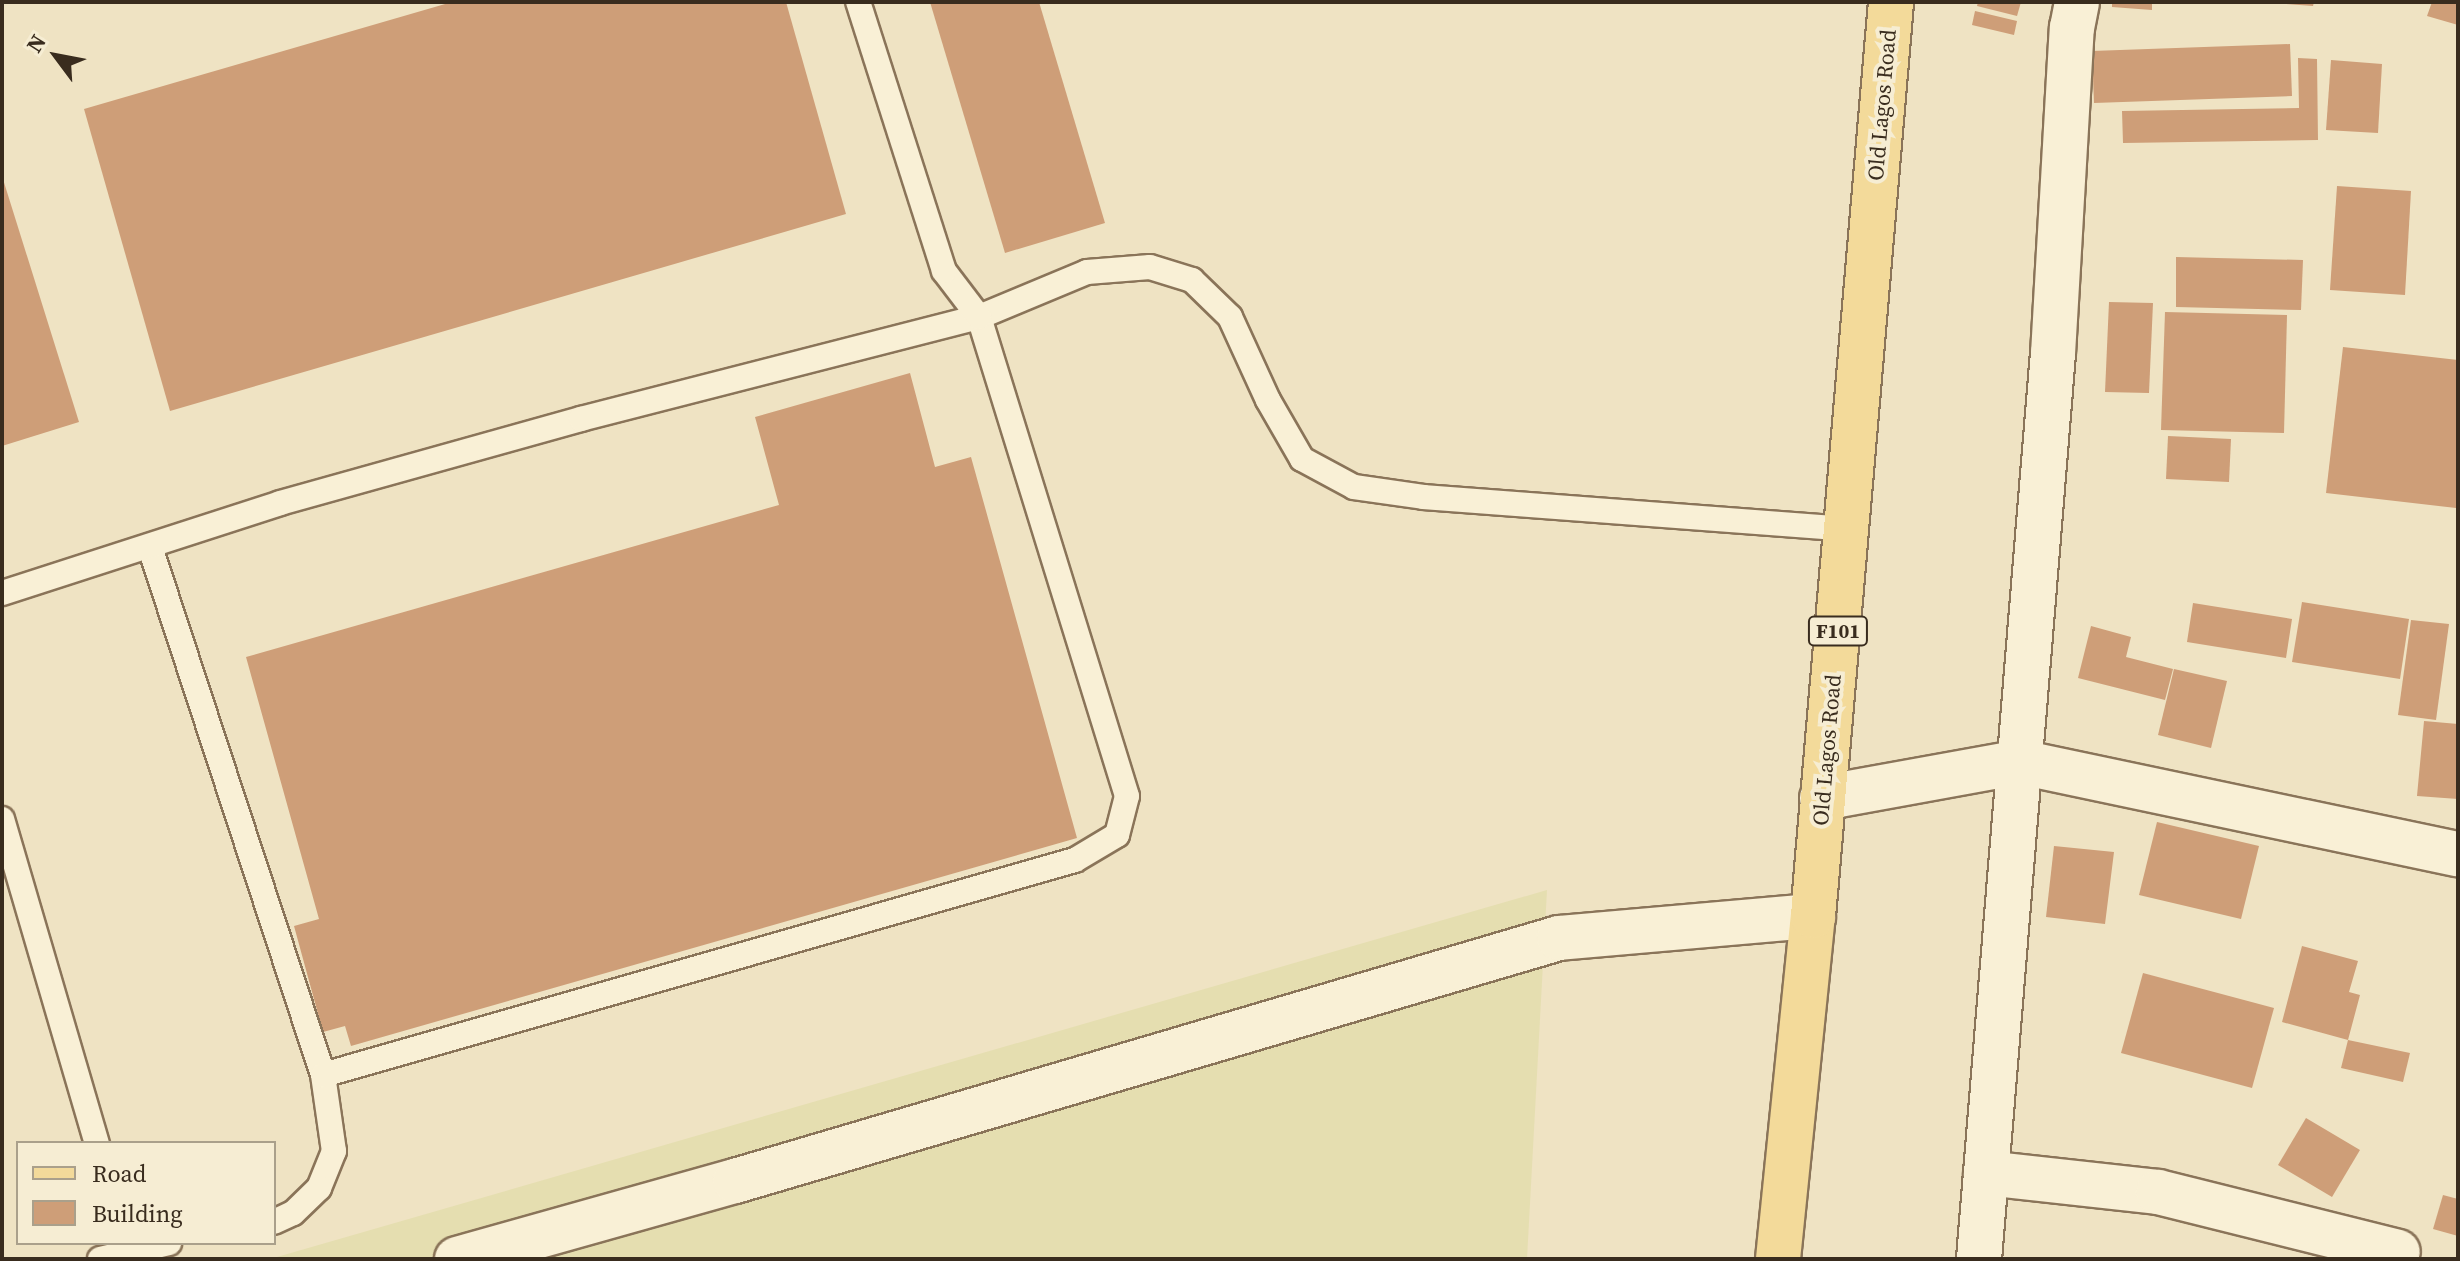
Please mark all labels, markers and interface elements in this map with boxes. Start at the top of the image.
north arrow [16,16,96,96]
street label: Old Lagos Road [1862,28,1902,182]
text: N [19,29,53,58]
road number: F101 [1806,615,1870,647]
street label: Old Lagos Road [1807,673,1847,827]
legend [16,1141,276,1245]
text: Road [92,1157,146,1190]
text: Building [92,1197,183,1230]

